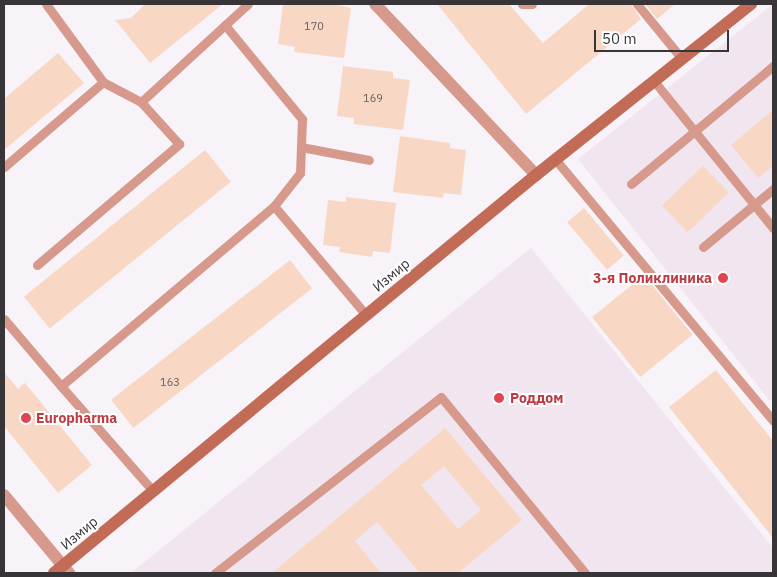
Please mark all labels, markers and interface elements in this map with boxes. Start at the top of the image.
house number: 170 [304,19,324,33]
scale bar [597,20,732,52]
text: 50 m [602,29,637,48]
house number: 169 [363,91,383,105]
street label: Измир [369,255,413,295]
place label: 3-я Поликлиника [593,270,712,286]
marker: 3-я Поликлиника [716,271,730,285]
house number: 163 [160,375,180,389]
place label: Роддом [510,390,563,406]
marker: Роддом [492,391,506,405]
place label: Europharma [36,410,117,426]
marker: Europharma [20,412,32,424]
street label: Измир [57,513,101,553]

